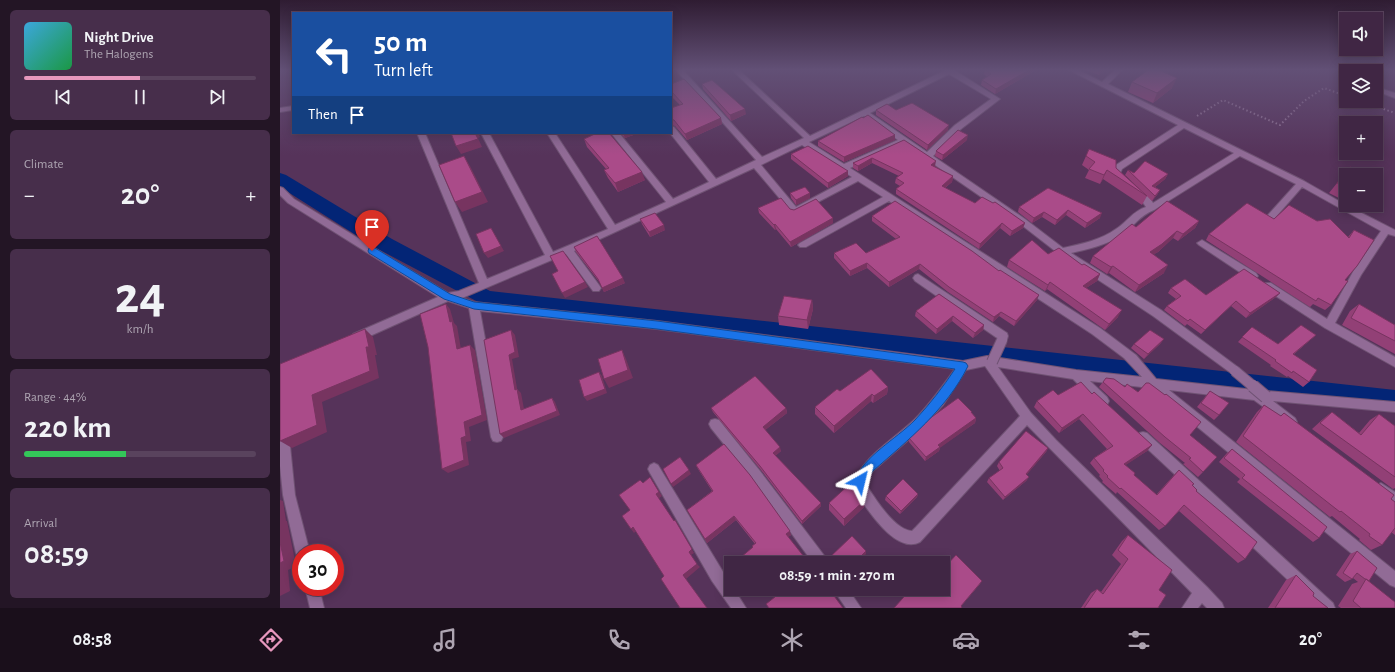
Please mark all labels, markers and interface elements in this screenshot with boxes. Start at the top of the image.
map controls [1339,12,1383,212]
button: sound [1339,12,1383,56]
icon: left [308,28,360,80]
text: 50 m [374,29,428,57]
text: Night Drive [84,30,154,45]
text: The Halogens [84,48,153,61]
text: Turn left [374,62,433,80]
button: layers [1339,64,1383,108]
icon: previous [52,86,74,108]
icon: pause [129,86,151,108]
icon: next [206,86,228,108]
icon: arrive [346,104,368,126]
text: Then [308,107,338,122]
button: + [1339,116,1383,160]
text: Climate [24,158,63,171]
button: − [1339,168,1383,212]
text: 20° [121,180,159,210]
text: − [24,184,35,206]
text: + [245,184,256,206]
pin [355,210,389,251]
icon: arrive [361,216,383,238]
text: 24 [115,270,165,322]
text: km/h [127,323,153,336]
text: Range · 44% [24,391,86,404]
text: 220 km [24,413,111,443]
position arrow [839,460,881,502]
text: Arrival [24,517,57,530]
text: 08:59 [24,539,89,569]
speed limit sign: 30 [292,544,344,596]
text: 08:59 · 1 min · 270 m [779,568,895,583]
icon: directions [257,626,285,654]
icon: music [431,626,459,654]
icon: phone [605,626,633,654]
icon: climate [778,626,806,654]
icon: car [952,626,980,654]
icon: filters [1125,626,1153,654]
text: 08:58 [73,631,112,649]
text: 20° [1299,631,1322,649]

